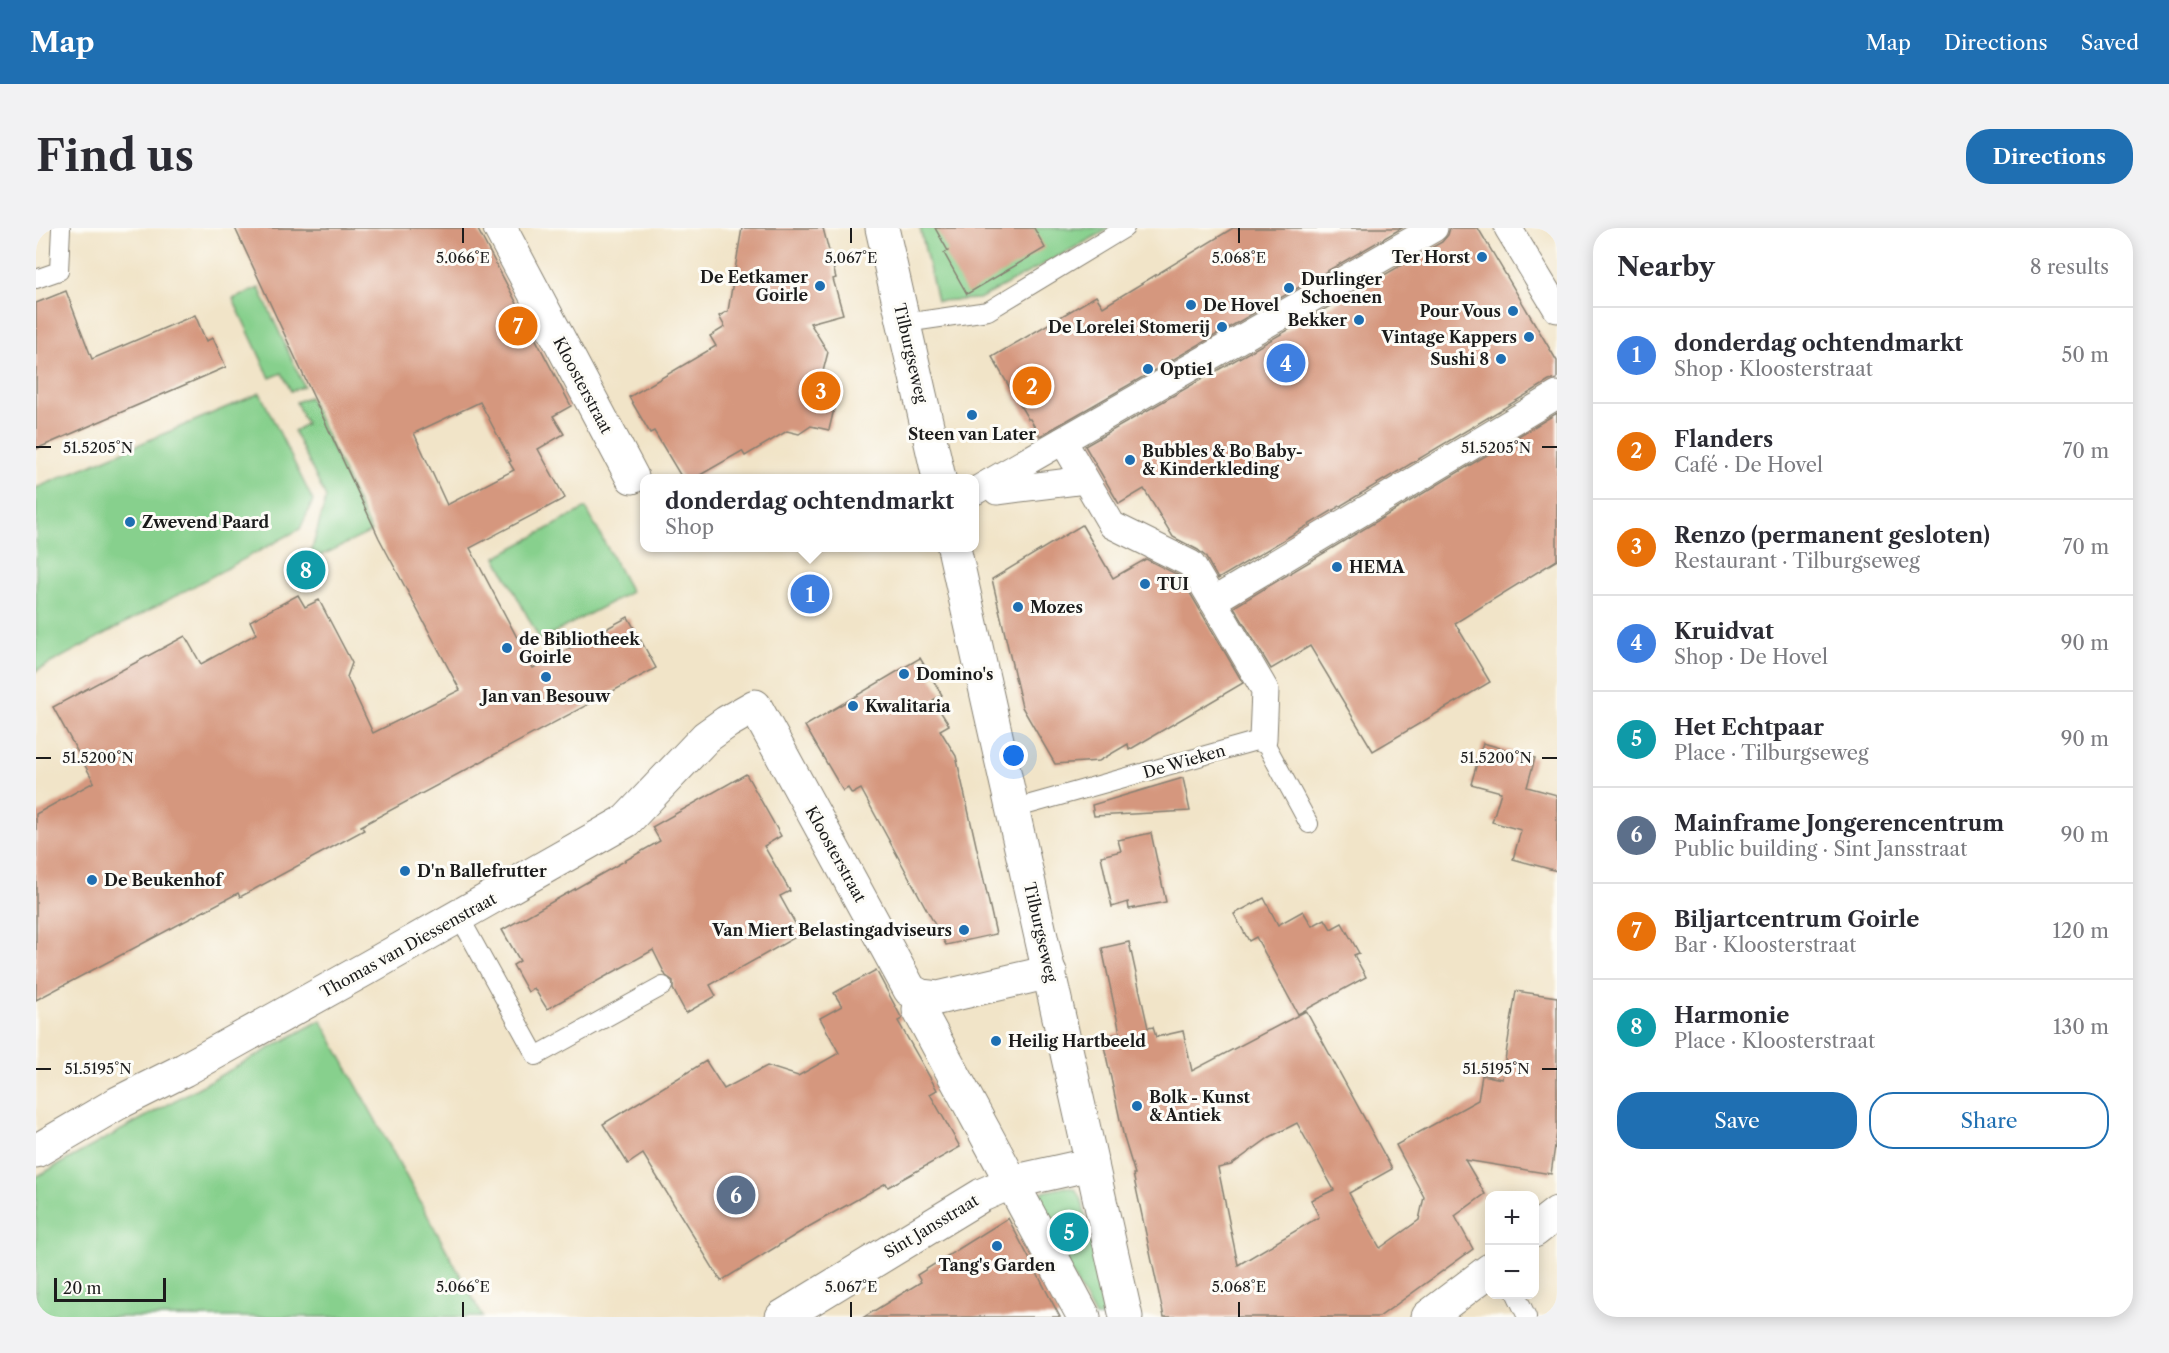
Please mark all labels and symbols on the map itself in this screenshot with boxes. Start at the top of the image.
place label: Ter Horst [1392,247,1471,267]
text: 5.066°E [436,248,490,267]
text: 5.067°E [825,248,877,267]
text: 5.068°E [1212,248,1266,267]
marker: Ter Horst [1475,250,1489,264]
place label: De Eetkamer Goirle [700,267,808,305]
place label: Durlinger Schoenen [1301,269,1382,307]
marker: De Eetkamer Goirle [813,279,827,293]
marker: Durlinger Schoenen [1282,281,1296,295]
place label: De Hovel [1203,295,1280,315]
marker: De Hovel [1184,298,1198,312]
street label: Tilburgseweg [890,301,932,405]
place label: Pour Vous [1420,301,1501,321]
pin: 7 [498,304,538,348]
marker: Pour Vous [1506,304,1520,318]
place label: Bekker [1288,310,1347,330]
marker: Bekker [1352,313,1366,327]
place label: De Lorelei Stomerij [1048,317,1210,337]
marker: De Lorelei Stomerij [1215,320,1229,334]
place label: Vintage Kappers [1380,327,1517,347]
marker: Vintage Kappers [1522,330,1536,344]
street label: Kloosterstraat [549,333,617,437]
pin: 4 [1266,340,1306,386]
place label: Sushi 8 [1430,349,1489,369]
marker: Sushi 8 [1494,352,1508,366]
place label: Optie1 [1160,359,1214,379]
marker: Optie1 [1141,362,1155,376]
pin: 2 [1012,364,1052,408]
pin: 3 [802,368,840,414]
marker: Steen van Later [965,408,979,422]
place label: Steen van Later [908,424,1036,444]
text: 51.5205°N [63,438,133,457]
text: 51.5205°N [1461,438,1531,457]
place label: Bubbles & Bo Baby- & Kinderkleding [1142,441,1303,479]
marker: Bubbles & Bo Baby- & Kinderkleding [1123,453,1137,467]
place label: Zwevend Paard [142,512,269,532]
marker: Zwevend Paard [123,515,137,529]
pin: 8 [286,548,326,592]
place label: HEMA [1349,557,1405,577]
marker: HEMA [1330,560,1344,574]
pin: 1 [790,572,830,616]
place label: TUI [1157,574,1189,594]
marker: TUI [1138,577,1152,591]
place label: Mozes [1030,597,1083,617]
marker: Mozes [1011,600,1025,614]
place label: de Bibliotheek Goirle [519,629,640,667]
marker: de Bibliotheek Goirle [500,641,514,655]
place label: Domino's [916,664,993,684]
marker: Domino's [897,667,911,681]
marker: Jan van Besouw [539,670,553,684]
place label: Jan van Besouw [479,686,611,706]
place label: Kwalitaria [865,696,951,716]
marker: Kwalitaria [846,699,860,713]
street label: De Wieken [1141,740,1227,782]
your location [999,741,1028,770]
text: 51.5200°N [62,748,134,767]
text: 51.5200°N [1460,748,1532,767]
street label: Kloosterstraat [801,802,871,906]
place label: D'n Ballefrutter [417,861,547,881]
marker: D'n Ballefrutter [398,864,412,878]
place label: De Beukenhof [104,870,224,890]
marker: De Beukenhof [85,873,99,887]
street label: Tilburgseweg [1020,880,1062,984]
street label: Thomas van Diessenstraat [316,888,500,1002]
place label: Van Miert Belastingadviseurs [711,920,952,940]
marker: Van Miert Belastingadviseurs [957,923,971,937]
place label: Heilig Hartbeeld [1008,1031,1146,1051]
marker: Heilig Hartbeeld [989,1034,1003,1048]
text: 51.5195°N [64,1059,132,1078]
text: 51.5195°N [1462,1059,1530,1078]
place label: Bolk - Kunst & Antiek [1149,1087,1251,1125]
marker: Bolk - Kunst & Antiek [1130,1099,1144,1113]
pin: 6 [716,1172,756,1218]
street label: Sint Jansstraat [880,1190,982,1262]
pin: 5 [1050,1210,1088,1254]
marker: Tang's Garden [990,1239,1004,1253]
place label: Tang's Garden [939,1255,1056,1275]
scale bar [54,1275,166,1302]
text: 5.066°E [436,1277,490,1296]
text: 5.067°E [825,1277,877,1296]
text: 5.068°E [1212,1277,1266,1296]

